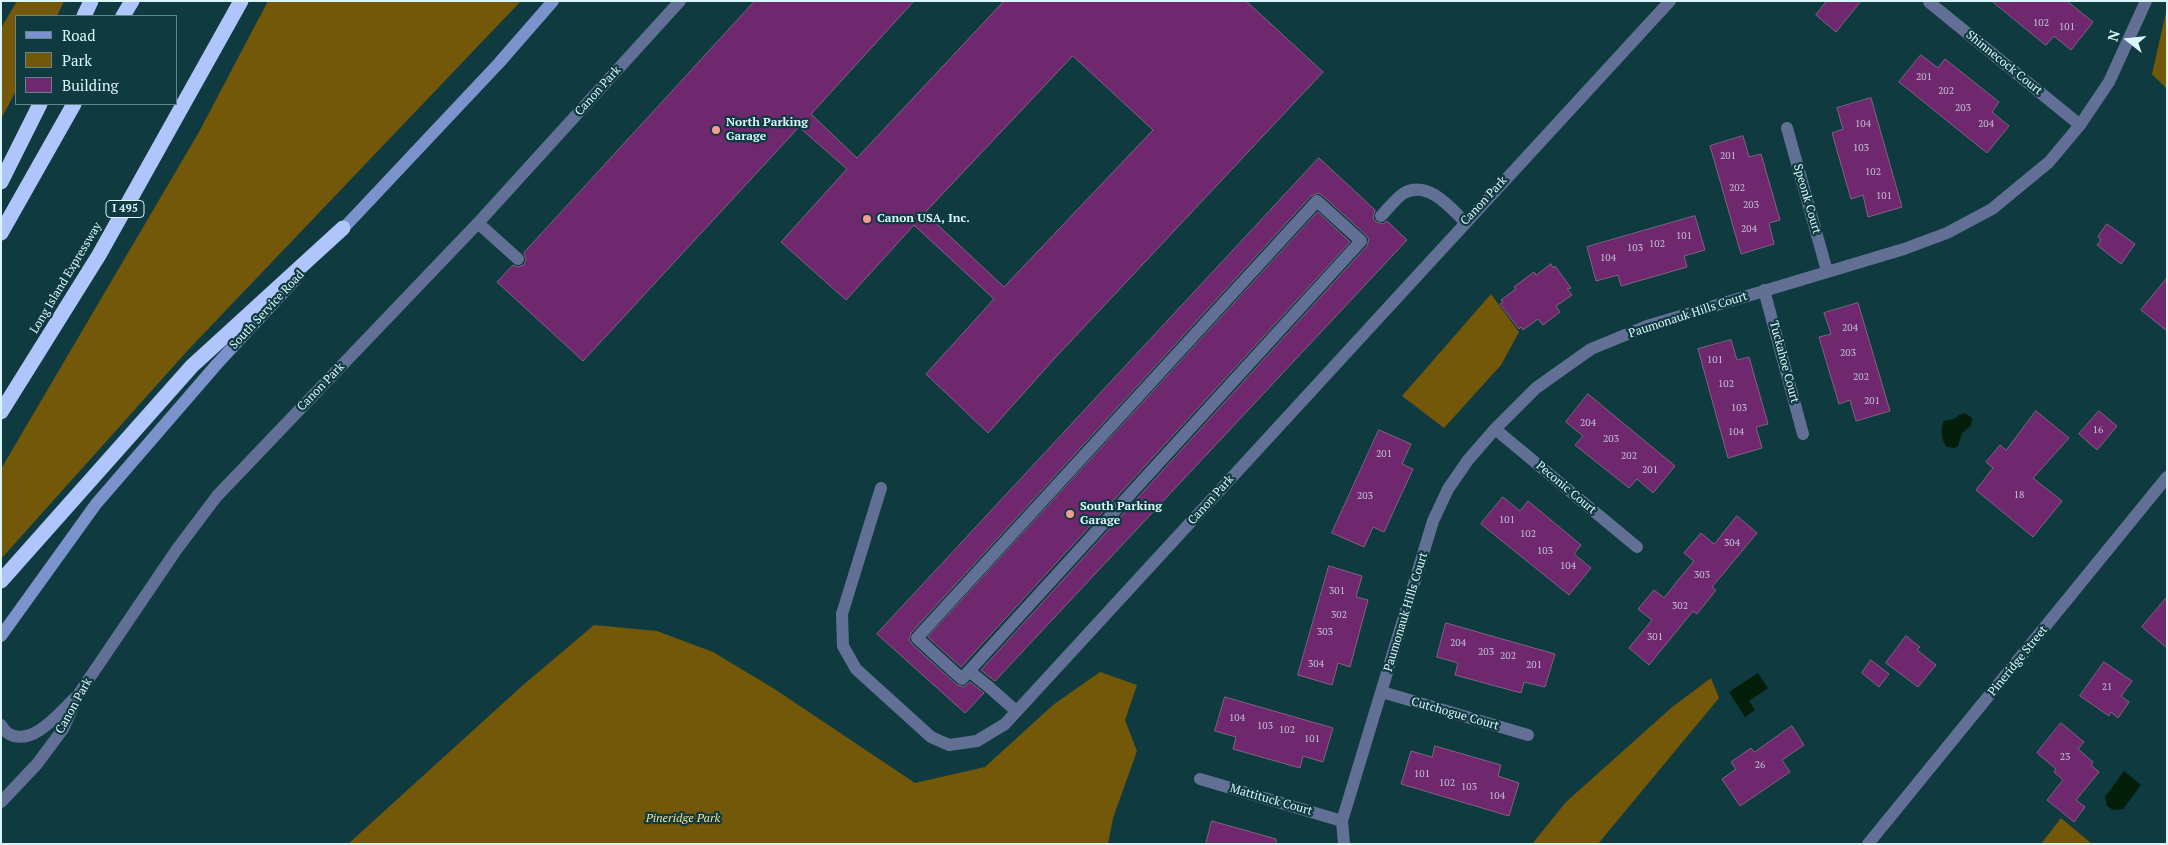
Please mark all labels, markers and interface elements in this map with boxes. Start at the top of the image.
legend [15,15,178,105]
north arrow [2103,15,2153,65]
house number: 102 [2033,17,2049,29]
house number: 101 [2059,21,2075,33]
text: Road [62,25,95,45]
street label: Shinnecock Court [1963,28,2045,98]
text: N [2103,28,2124,43]
text: Park [62,50,92,70]
street label: Canon Park [572,63,624,119]
house number: 201 [1916,71,1932,83]
text: Building [62,75,119,95]
house number: 202 [1938,85,1954,97]
house number: 203 [1955,102,1971,114]
place label: North Parking Garage [726,116,808,144]
house number: 104 [1855,118,1871,130]
house number: 204 [1978,118,1994,130]
marker: North Parking Garage [710,124,722,136]
house number: 103 [1853,142,1869,154]
house number: 201 [1720,150,1736,162]
street label: Speonk Court [1790,162,1824,236]
house number: 102 [1865,166,1881,178]
street label: Canon Park [1458,174,1510,228]
house number: 202 [1729,182,1745,194]
house number: 101 [1876,190,1892,202]
house number: 203 [1743,199,1759,211]
road number: I 495 [106,200,144,218]
place label: Canon USA, Inc. [877,212,970,226]
marker: Canon USA, Inc. [861,213,873,225]
street label: Long Island Expressway [27,220,105,336]
house number: 204 [1741,223,1757,235]
house number: 101 [1676,230,1692,242]
house number: 102 [1649,238,1665,250]
house number: 103 [1627,242,1643,254]
house number: 104 [1600,252,1616,264]
street label: South Service Road [227,268,307,352]
street label: Paumonauk Hills Court [1627,289,1749,341]
street label: Tuckahoe Court [1766,319,1802,405]
house number: 204 [1842,322,1858,334]
house number: 203 [1840,347,1856,359]
house number: 101 [1707,354,1723,366]
street label: Canon Park [294,360,348,414]
house number: 202 [1853,371,1869,383]
house number: 102 [1718,378,1734,390]
house number: 201 [1864,395,1880,407]
house number: 103 [1731,402,1747,414]
house number: 204 [1580,417,1596,429]
house number: 16 [2093,424,2103,436]
house number: 104 [1728,426,1744,438]
house number: 203 [1603,433,1619,445]
house number: 201 [1376,448,1392,460]
house number: 202 [1621,450,1637,462]
street label: Peconic Court [1533,459,1599,517]
house number: 201 [1642,464,1658,476]
street label: Canon Park [1185,472,1237,528]
house number: 18 [2014,489,2024,501]
house number: 203 [1357,490,1373,502]
place label: South Parking Garage [1080,500,1162,528]
marker: South Parking Garage [1064,508,1076,520]
house number: 101 [1499,514,1515,526]
house number: 102 [1520,528,1536,540]
house number: 304 [1724,537,1740,549]
house number: 103 [1537,545,1553,557]
street label: Paumonauk Hills Court [1381,551,1431,673]
house number: 104 [1560,560,1576,572]
house number: 303 [1694,569,1710,581]
house number: 301 [1329,585,1345,597]
house number: 302 [1672,600,1688,612]
house number: 302 [1331,609,1347,621]
street label: Pineridge Street [1985,623,2051,699]
house number: 303 [1317,626,1333,638]
house number: 301 [1647,631,1663,643]
house number: 204 [1450,637,1466,649]
house number: 203 [1478,646,1494,658]
house number: 202 [1500,650,1516,662]
house number: 304 [1308,658,1324,670]
house number: 201 [1526,659,1542,671]
street label: Canon Park [53,676,95,736]
house number: 21 [2102,681,2112,693]
street label: Cutchogue Court [1410,695,1500,733]
house number: 104 [1229,712,1245,724]
house number: 103 [1257,720,1273,732]
house number: 102 [1279,724,1295,736]
house number: 101 [1304,733,1320,745]
house number: 23 [2060,751,2070,763]
house number: 26 [1755,759,1765,771]
house number: 101 [1414,768,1430,780]
house number: 102 [1439,777,1455,789]
street label: Mattituck Court [1228,781,1314,819]
house number: 103 [1461,781,1477,793]
house number: 104 [1489,790,1505,802]
park label: Pineridge Park [646,812,720,826]

